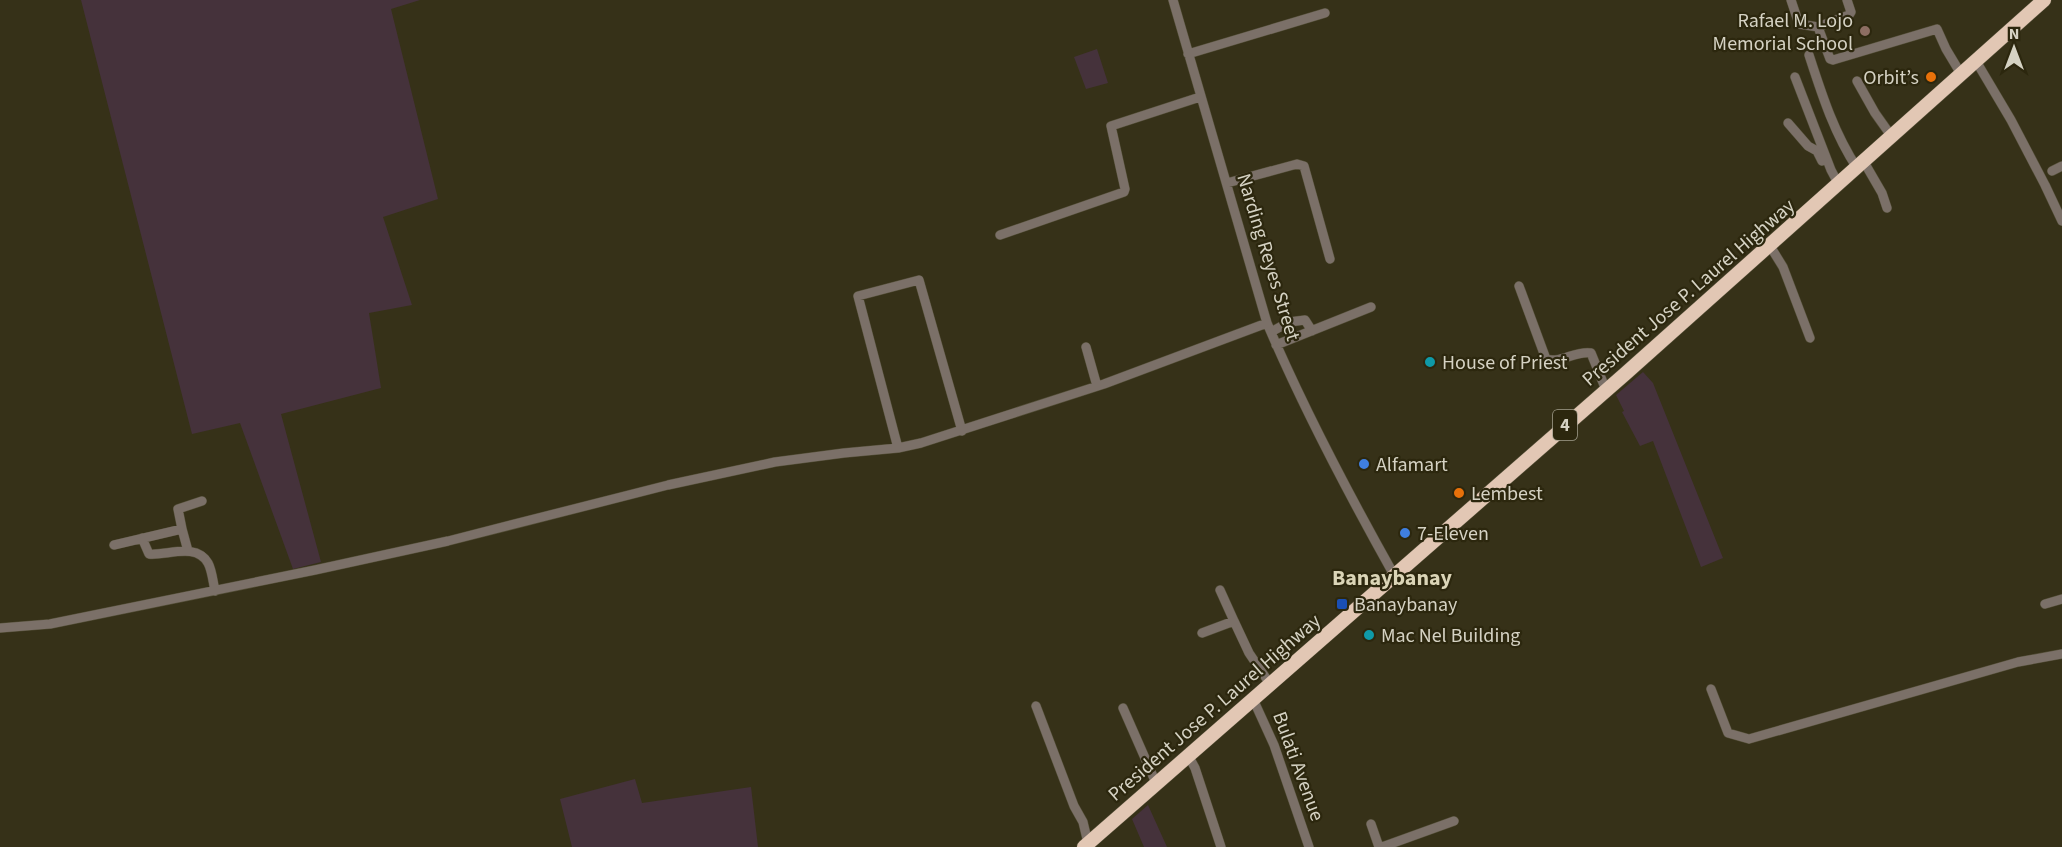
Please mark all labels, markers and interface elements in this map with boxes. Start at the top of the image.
place label: Rafael M. Lojo Memorial School [1713,7,1853,58]
north arrow [1984,18,2044,78]
text: N [2009,23,2019,45]
marker: Rafael M. Lojo Memorial School [1858,24,1872,38]
place label: Orbit’s [1863,64,1919,92]
marker: Orbit’s [1924,70,1938,84]
street label: Narding Reyes Street [1229,170,1307,345]
street label: President Jose P. Laurel Highway [1576,192,1802,393]
place label: House of Priest [1442,349,1568,377]
marker: House of Priest [1423,355,1437,369]
road number: 4 [1553,410,1577,440]
place label: Alfamart [1376,451,1448,479]
marker: Alfamart [1357,457,1371,471]
place label: Lembest [1471,480,1543,508]
marker: Lembest [1452,486,1466,500]
place label: 7-Eleven [1417,520,1489,548]
marker: 7-Eleven [1398,526,1412,540]
district label: Banaybanay [1332,562,1453,594]
place label: Banaybanay [1354,591,1458,619]
marker: Banaybanay [1335,597,1349,611]
street label: President Jose P. Laurel Highway [1102,607,1328,808]
place label: Mac Nel Building [1381,622,1520,650]
marker: Mac Nel Building [1362,628,1376,642]
street label: Bulati Avenue [1265,708,1331,825]

